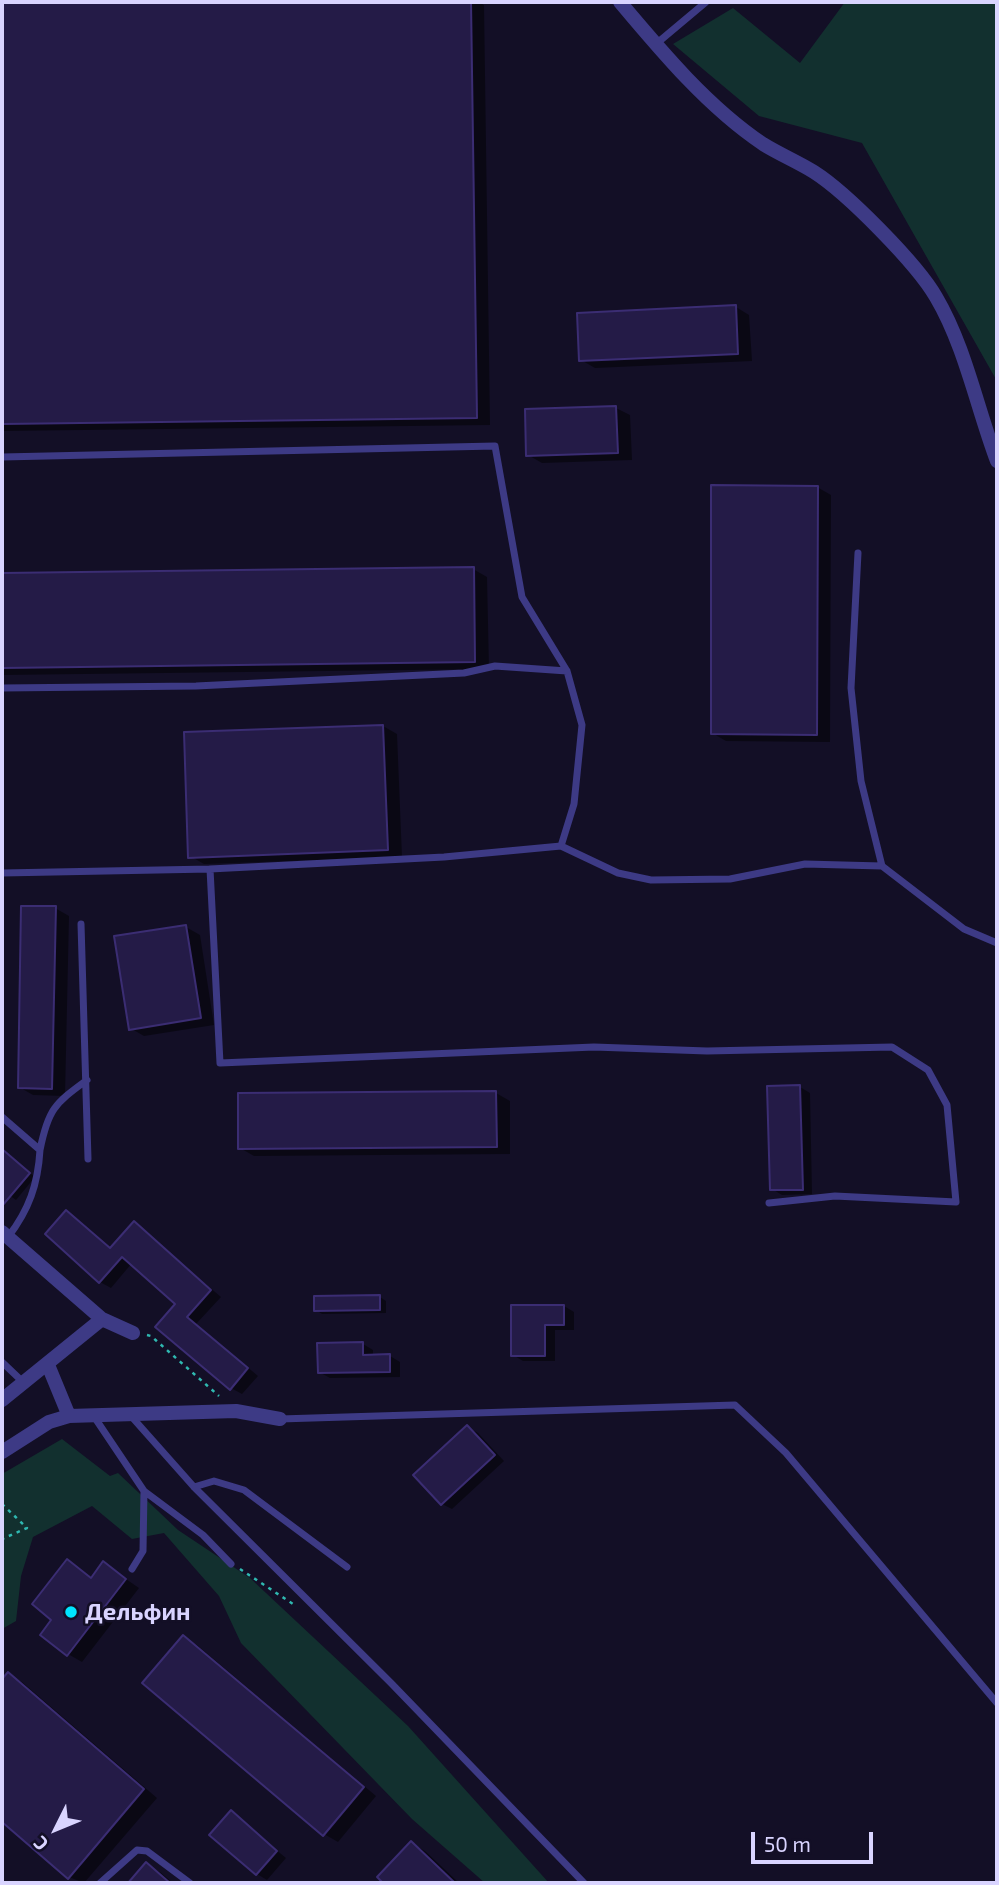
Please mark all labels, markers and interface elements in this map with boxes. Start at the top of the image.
place label: Дельфин [85,1598,191,1626]
marker: Дельфин [63,1604,79,1620]
north arrow [21,1794,91,1864]
scale bar [754,1818,876,1862]
text: 50 m [764,1831,811,1856]
text: С [28,1832,53,1856]

